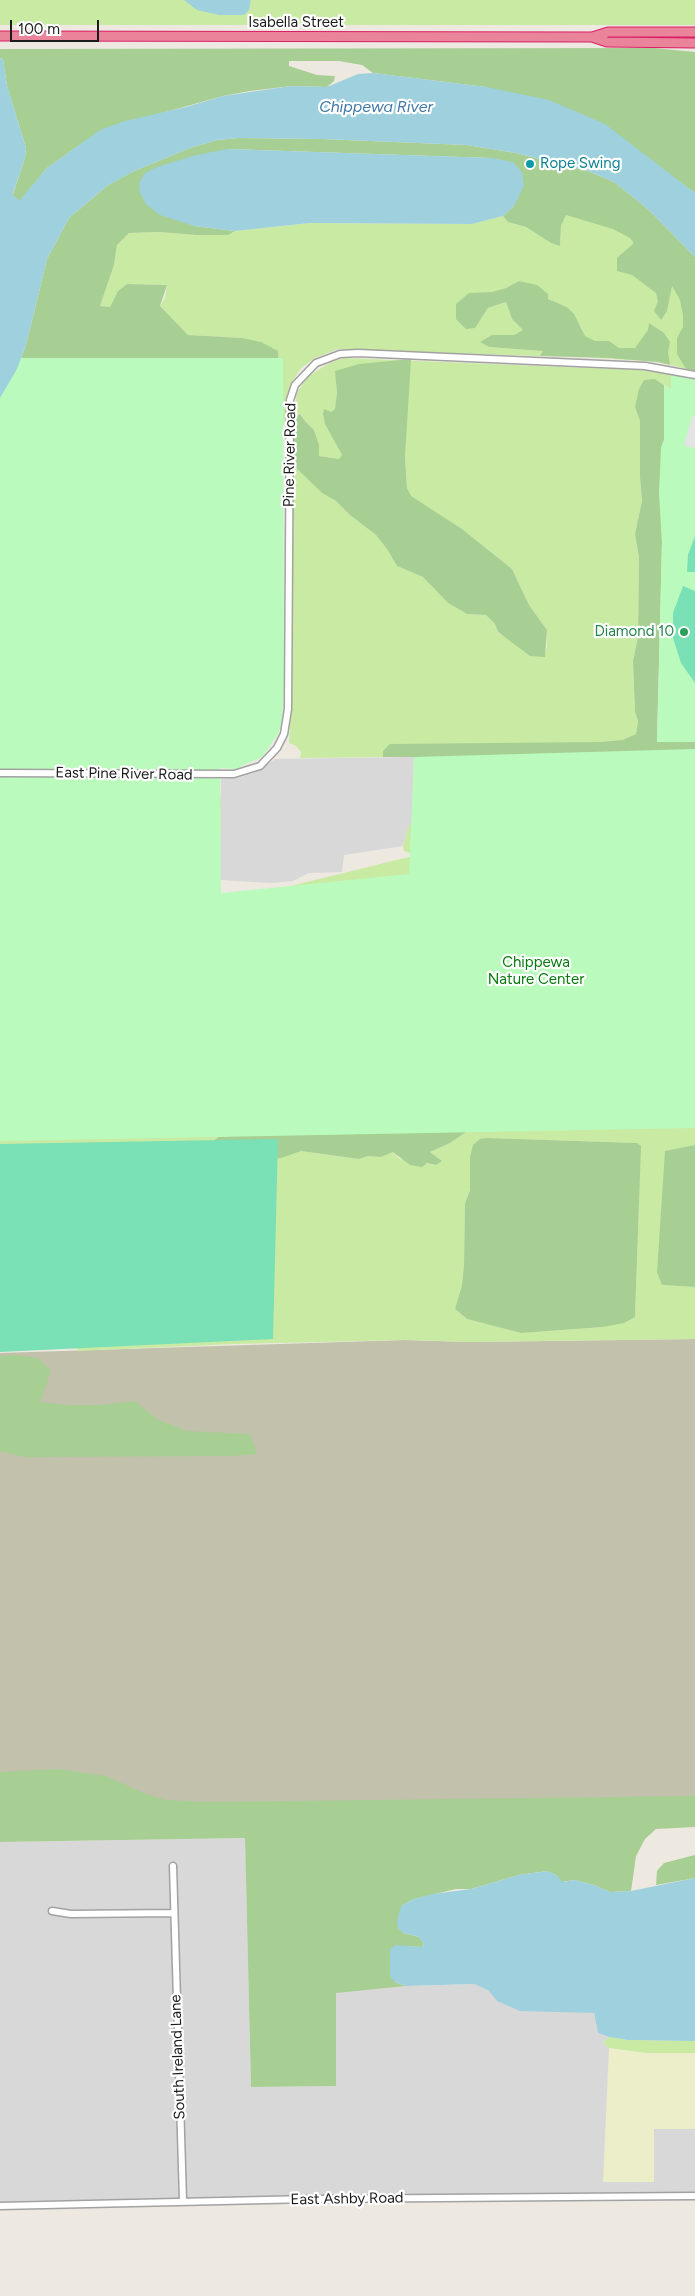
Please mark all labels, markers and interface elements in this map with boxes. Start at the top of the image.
scale bar [12,10,101,42]
street label: Isabella Street [248,14,344,32]
text: 100 m [18,20,60,38]
water label: Chippewa River [319,97,433,117]
place label: Rope Swing [540,155,620,173]
marker: Rope Swing [524,158,536,170]
street label: Pine River Road [280,403,300,507]
place label: Diamond 10 [594,623,674,641]
marker: Diamond 10 [678,626,690,638]
street label: East Pine River Road [55,764,193,784]
park label: Chippewa Nature Center [488,954,584,989]
street label: South Ireland Lane [167,1994,189,2120]
street label: East Ashby Road [290,2189,404,2209]

